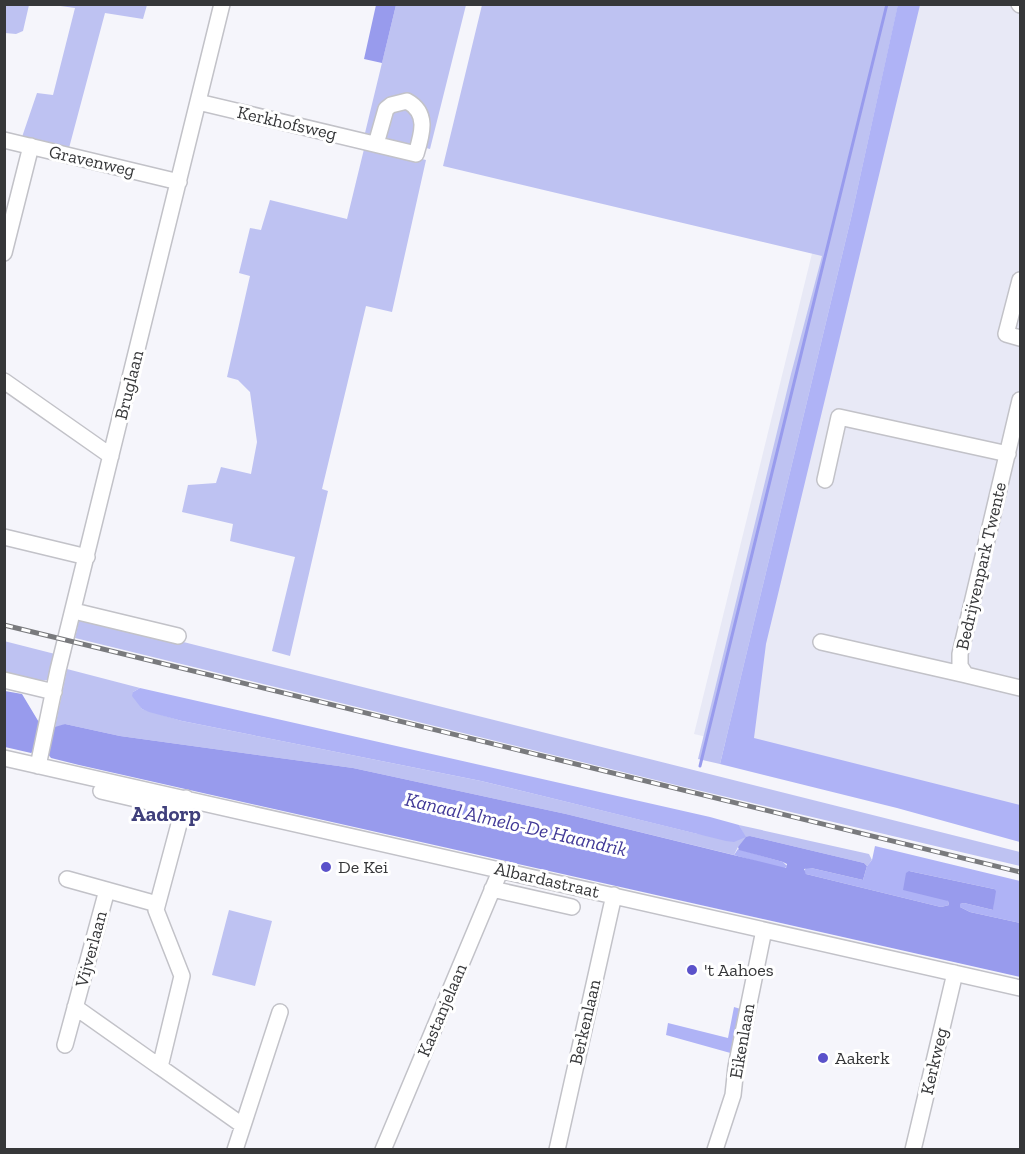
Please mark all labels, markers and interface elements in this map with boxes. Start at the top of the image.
street label: Kerkhofsweg [235,101,339,145]
street label: Gravenweg [47,140,137,182]
street label: Bruglaan [110,347,148,422]
street label: Bedrijvenpark Twente [951,480,1011,652]
water label: Kanaal Almelo-De Haandrik [403,787,629,861]
district label: Aadorp [131,801,201,826]
place label: De Kei [338,856,388,878]
street label: Albardastraat [492,857,602,903]
marker: De Kei [319,860,333,874]
street label: Vijverlaan [70,908,112,991]
street label: Kastanjelaan [412,959,472,1060]
place label: 't Aahoes [704,959,774,981]
marker: 't Aahoes [685,963,699,977]
street label: Berkenlaan [564,976,606,1067]
street label: Eikenlaan [725,1001,760,1080]
street label: Kerkweg [916,1025,952,1097]
place label: Aakerk [835,1047,890,1069]
marker: Aakerk [816,1051,830,1065]

